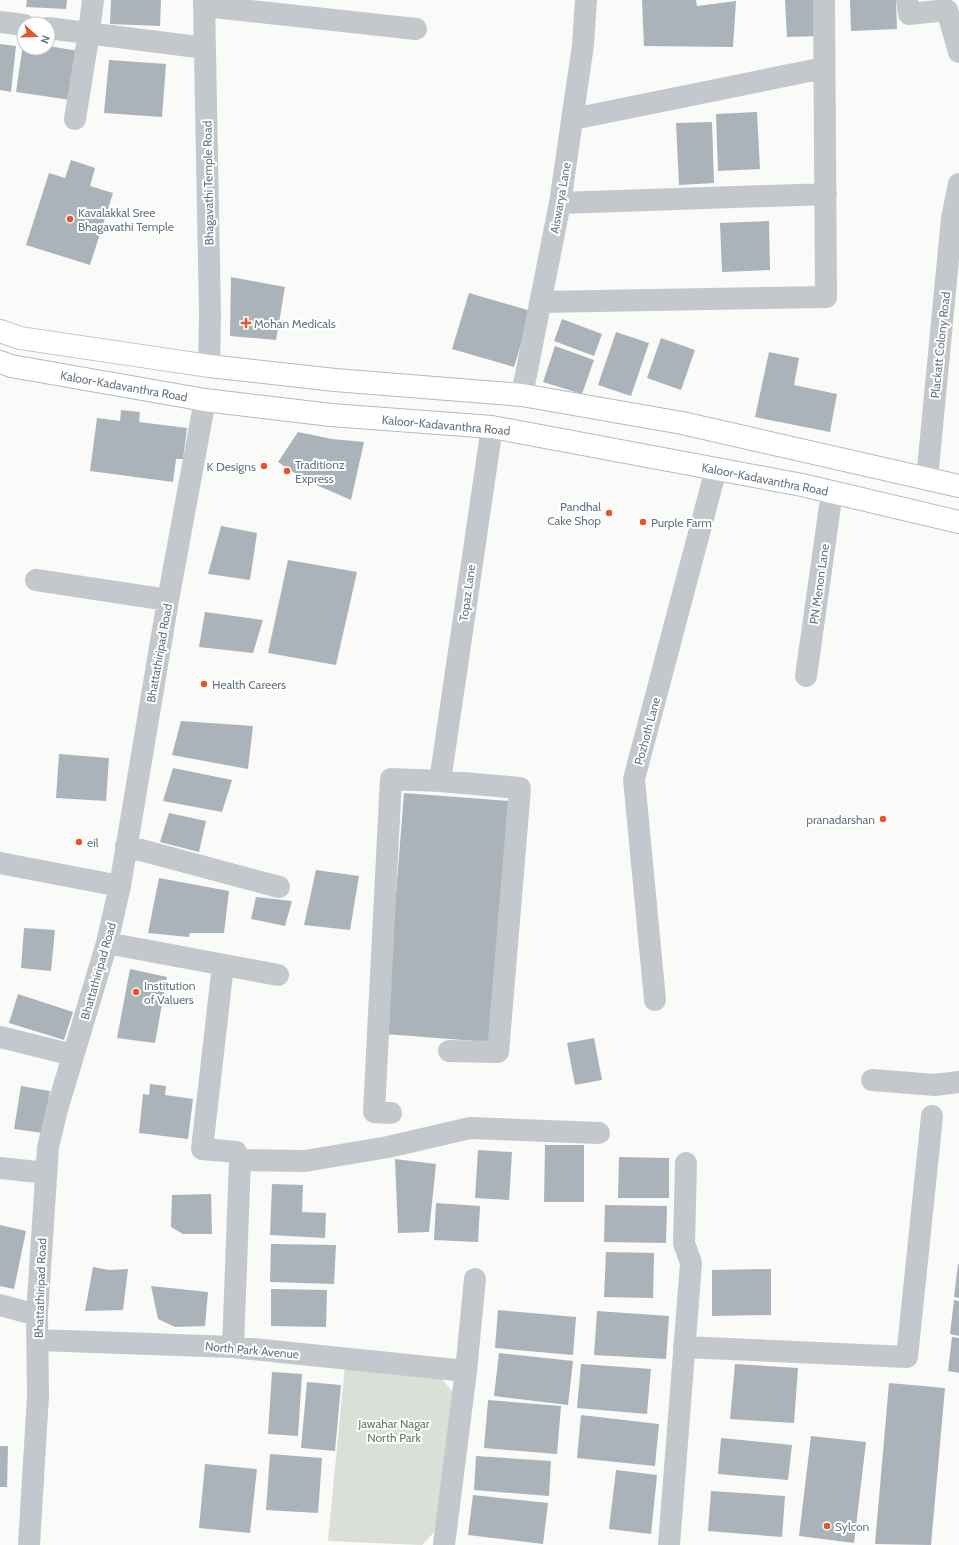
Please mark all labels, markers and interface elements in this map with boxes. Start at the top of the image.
north arrow [16,16,56,56]
text: N [37,33,53,45]
street label: Bhagavathi Temple Road [199,121,217,245]
street label: Aiswarya Lane [546,161,574,235]
place label: Kavalakkal Sree Bhagavathi Temple [78,205,174,234]
marker: Kavalakkal Sree Bhagavathi Temple [65,214,75,224]
street label: Plackatt Colony Road [927,291,953,399]
place label: Mohan Medicals [254,316,336,331]
marker: Mohan Medicals [241,318,251,328]
street label: Kaloor-Kadavanthra Road [59,367,189,405]
street label: Kaloor-Kadavanthra Road [381,412,511,438]
place label: Traditionz Express [295,457,345,486]
place label: K Designs [207,459,256,474]
street label: Kaloor-Kadavanthra Road [700,459,830,499]
marker: K Designs [259,461,269,471]
marker: Traditionz Express [282,466,292,476]
place label: Pandhal Cake Shop [547,499,601,528]
marker: Pandhal Cake Shop [604,508,614,518]
place label: Purple Farm [651,515,712,530]
marker: Purple Farm [638,517,648,527]
street label: PN Menon Lane [806,543,832,625]
street label: Topaz Lane [456,564,478,622]
street label: Bhattathiripad Road [143,602,175,704]
place label: Health Careers [212,677,286,692]
marker: Health Careers [199,679,209,689]
street label: Pozhoth Lane [631,695,663,767]
place label: pranadarshan [806,812,875,827]
marker: pranadarshan [878,814,888,824]
place label: eil [87,835,99,850]
marker: eil [74,837,84,847]
street label: Bhattathiripad Road [77,921,119,1021]
place label: Institution of Valuers [144,978,196,1007]
marker: Institution of Valuers [131,987,141,997]
street label: Bhattathiripad Road [31,1238,49,1338]
street label: North Park Avenue [204,1338,300,1362]
park label: Jawahar Nagar North Park [357,1416,430,1445]
place label: Sylcon [835,1519,870,1534]
marker: Sylcon [822,1521,832,1531]

